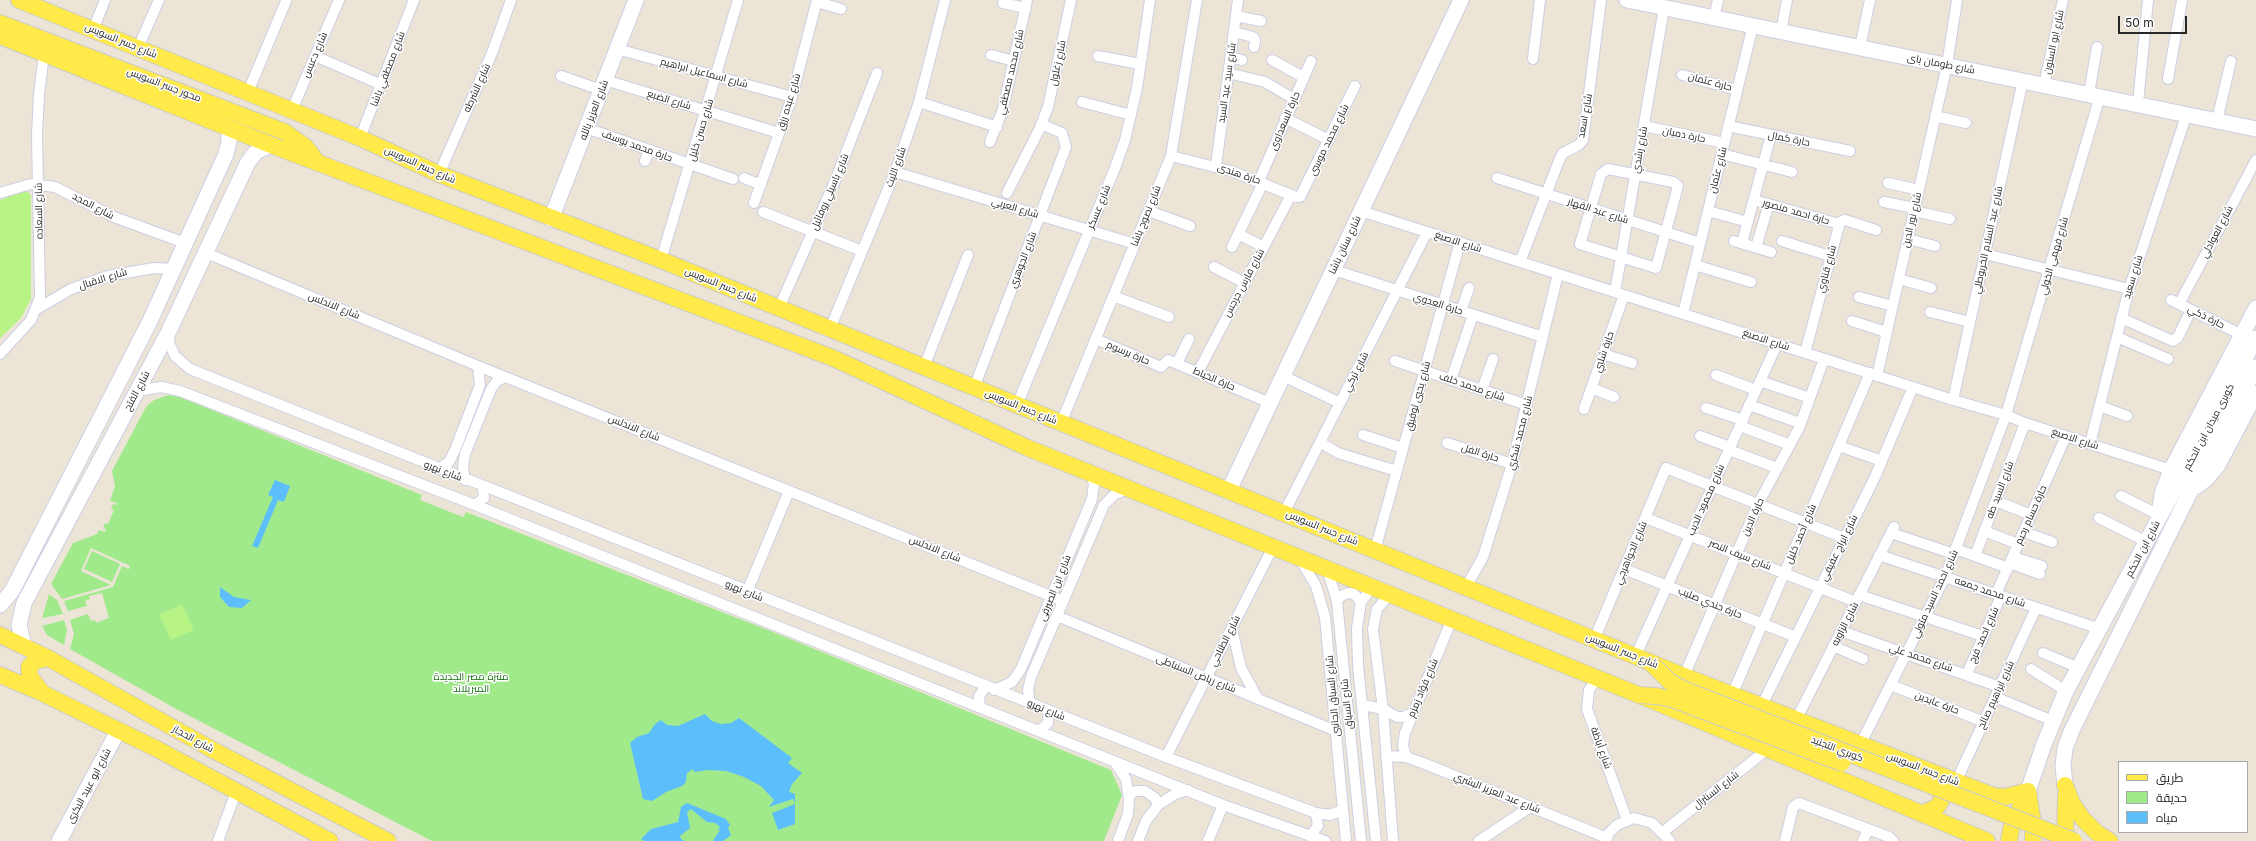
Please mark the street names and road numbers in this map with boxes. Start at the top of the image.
street label: شارع ابو السنون [2041,9,2067,75]
street label: شارع جسر السويس [83,21,159,61]
street label: شارع محمد مصطفي [995,28,1027,116]
street label: شارع دعبس [300,30,330,80]
street label: شارع مصطفي باشا [368,30,408,108]
street label: شارع زغلول [1047,39,1069,87]
street label: شارع سيد عيد السيد [1215,42,1239,124]
street label: شارع طومان باى [1906,52,1976,76]
street label: شارع اسماعيل ابراهيم [659,56,749,90]
street label: شارع الشرطه [461,62,493,114]
street label: محور جسر السويس [125,65,203,105]
street label: حارة عثمان [1687,70,1733,94]
street label: شارع عبده رزق [775,72,803,132]
street label: شارع العزيز بالله [577,78,611,142]
street label: شارع الضبع [646,88,692,112]
street label: حارة السعداوى [1267,90,1303,152]
street label: شارع اسعد [1575,93,1595,139]
street label: شارع حسن خليل [686,97,716,163]
street label: شارع محمد موسى [1307,102,1351,178]
street label: حارة دميان [1661,125,1707,145]
street label: شارع رشدي [1630,126,1650,174]
street label: حارة محمد يوسف [600,128,674,164]
street label: حارة كمال [1767,129,1811,149]
street label: شارع جسر السويس [382,144,458,186]
street label: شارع الليث [883,145,909,189]
street label: شارع عثمان [1706,146,1730,194]
street label: شارع باسيلي روفائيل [808,152,852,232]
street label: حارة هندى [1216,161,1262,187]
street label: شارع السعاده [33,183,45,239]
street label: شارع عسكر [1085,183,1113,231]
street label: شارع نصوح باشا [1128,184,1164,248]
street label: شارع عبد السلام الخربوطلي [1971,185,2005,295]
street label: شارع المجد [70,190,116,222]
street label: شارع نور الدين [1900,191,1924,249]
street label: شارع العربي [990,195,1040,221]
street label: شارع عبد القهار [1566,196,1630,226]
street label: حارة احمد منصور [1761,197,1831,227]
street label: شارع العوادلي [2198,204,2236,260]
street label: شارع سنان باشا [1326,214,1364,276]
street label: شارع فهمي الخولي [2037,216,2071,296]
street label: شارع الاصبغ [1433,229,1483,255]
street label: شارع الجوهري [1007,230,1039,290]
street label: شارع قناوي [1815,244,1839,294]
street label: شارع فارس جرجس [1221,247,1267,319]
street label: شارع سعيد [2121,254,2145,300]
street label: شارع جسر السويس [683,265,759,305]
street label: شارع الاقبال [77,266,129,292]
street label: شارع الاندلس [306,290,362,322]
street label: حارة العدوي [1412,290,1464,318]
street label: حارة ذكي [2186,303,2226,331]
street label: شارع الاصبغ [1741,327,1791,353]
street label: حارة شلبي [1591,330,1617,374]
street label: حارة برسوم [1105,339,1151,367]
street label: شارع تركي [1341,350,1371,394]
street label: شارع يحيي توفيق [1403,360,1433,432]
street label: حارة الخياط [1191,365,1237,393]
street label: شارع الفتح [122,369,152,413]
street label: شارع محمد خلف [1438,370,1506,404]
street label: كوبرى ميدان ابن الحكم [2181,382,2237,472]
street label: شارع جسر السويس [983,387,1059,427]
street label: شارع محمد شكري [1505,395,1535,471]
street label: شارع الاندلس [606,412,662,444]
street label: شارع الاصبغ [2050,426,2100,452]
street label: حارة الفل [1460,441,1500,465]
street label: شارع نهرو [422,458,464,484]
street label: شارع السيد طه [1984,460,2016,520]
street label: شارع محمود الديب [1685,463,1727,537]
street label: حارة حسام رحيم [2013,483,2049,547]
street label: حارة الدين [1739,496,1767,538]
street label: شارع أحمد خليل [1783,502,1819,566]
street label: شارع جسر السويس [1284,508,1360,548]
street label: شارع ابراج عفيفي [1818,513,1860,583]
street label: شارع ابن الحكم [2123,519,2163,579]
street label: شارع الجواهرجي [1612,520,1650,586]
street label: شارع الاندلس [907,533,963,565]
street label: شارع سيف النصر [1707,537,1773,573]
street label: شارع احمد السيد متولي [1909,548,1961,640]
street label: شارع ابن الصيرفى [1036,553,1074,623]
street label: شارع محمد جمعه [1953,574,2027,610]
street label: شارع نهرو [723,578,765,604]
street label: حارة جندي صليب [1676,585,1744,621]
street label: شارع الزاويه [1829,600,1861,648]
street label: شارع احمد فرج [1966,605,2002,665]
street label: شارع الطناحي [1207,614,1243,668]
street label: شارع جسر السويس [1584,631,1660,671]
street label: شارع محمد علي [1888,642,1954,674]
street label: شارع رياض السنباطى [1154,652,1238,696]
street label: شارع السباق الجانبى [1323,655,1343,737]
street label: شارع فؤاد زمزم [1405,657,1441,719]
street label: شارع ابراهيم صالح [1975,659,2017,731]
street label: شارع السباق [1338,678,1356,730]
street label: حارة عابدين [1913,689,1961,717]
street label: شارع نهرو [1025,697,1067,723]
street label: شارع الحجاز [170,723,216,755]
street label: شارع أباظة [1588,725,1614,771]
street label: كوبري التجنيد [1809,734,1865,764]
street label: شارع ابو عبيد البكرى [64,747,114,825]
street label: شارع جسر السويس [1885,750,1961,788]
street label: شارع السنترال [1691,769,1741,811]
street label: شارع عبد العزيز البشري [1452,770,1542,816]

